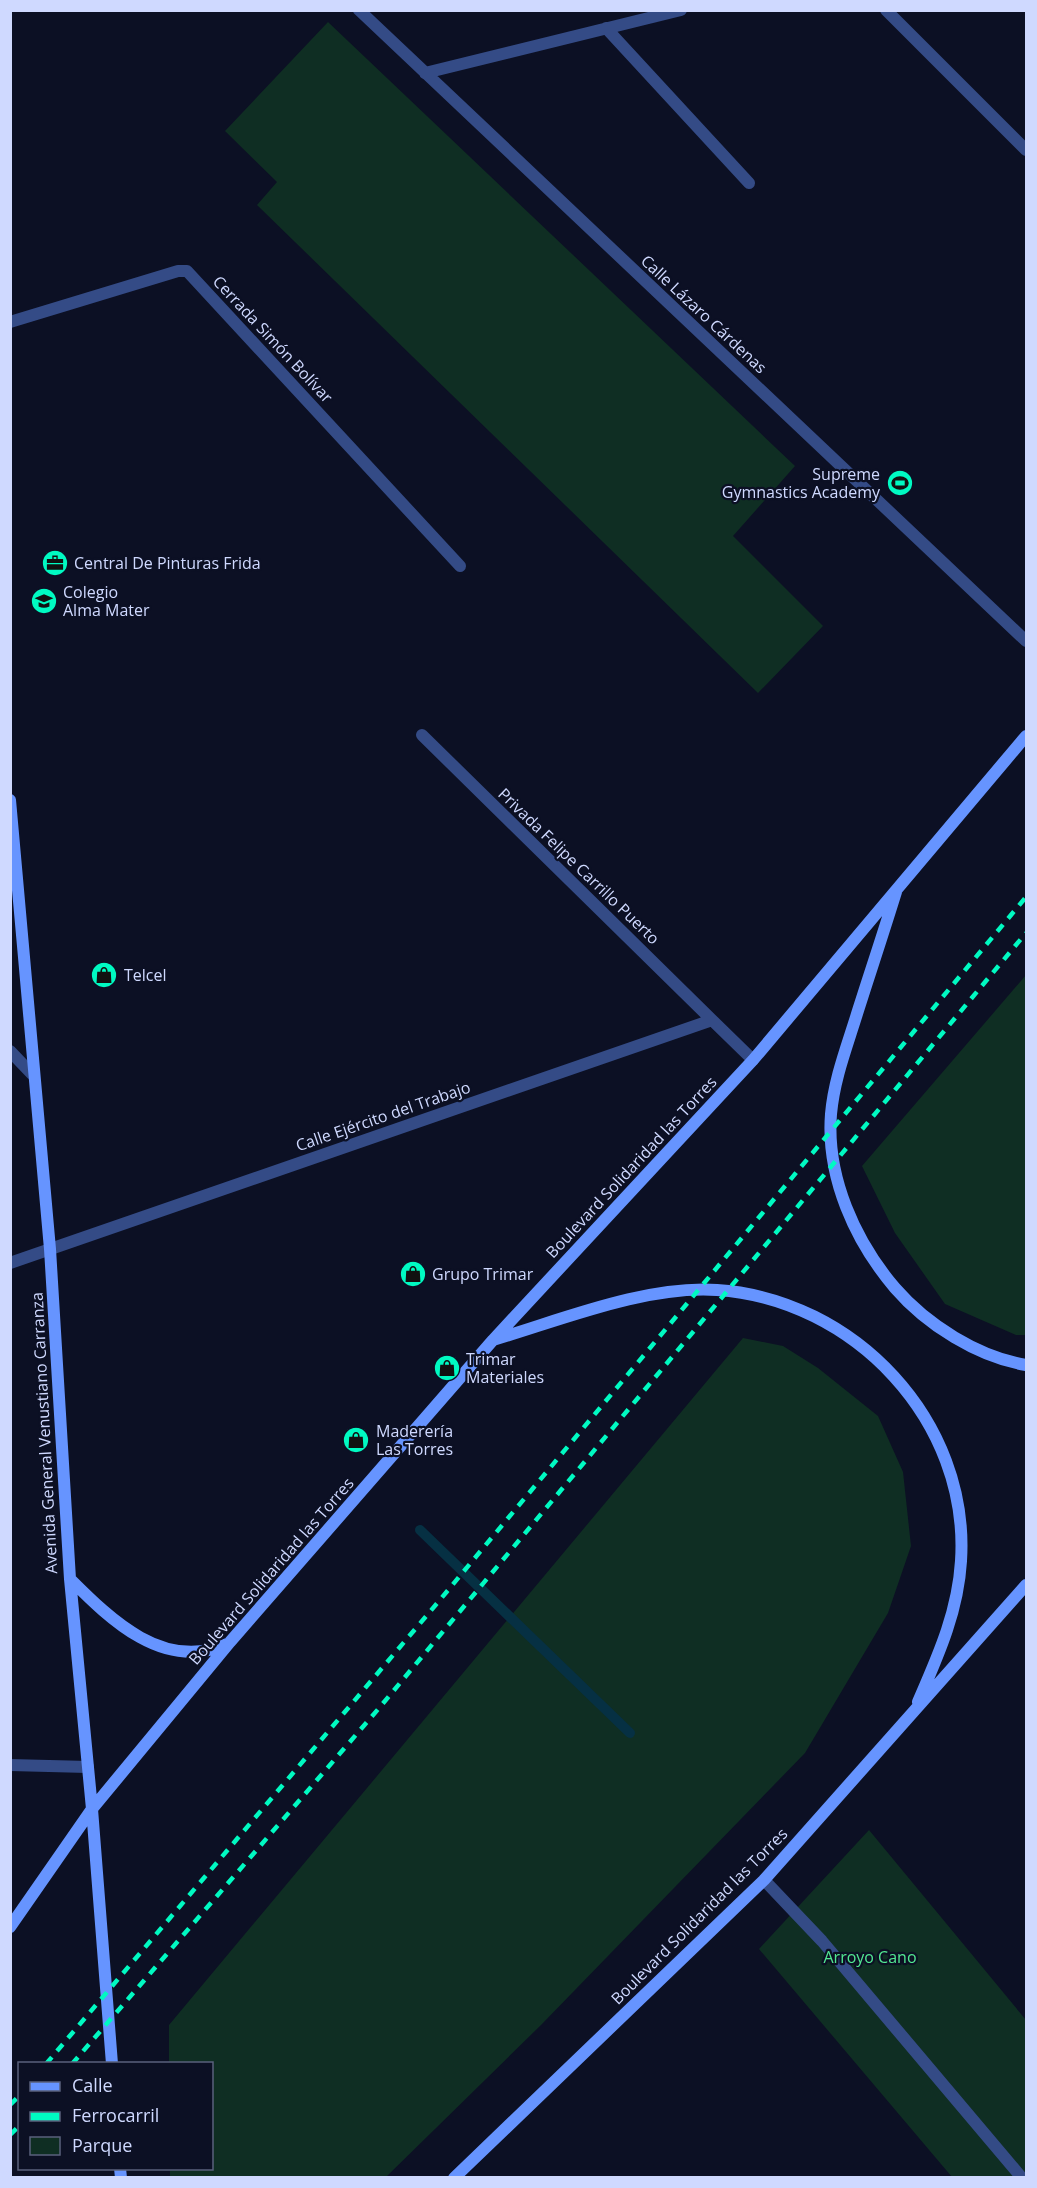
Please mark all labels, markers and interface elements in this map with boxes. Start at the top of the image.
street label: Calle Lázaro Cárdenas [636,250,772,378]
street label: Cerrada Simón Bolívar [208,271,338,408]
place label: Supreme Gymnastics Academy [722,463,881,503]
sports icon: Supreme Gymnastics Academy [885,468,915,498]
office icon: Central De Pinturas Frida [40,548,70,578]
place label: Central De Pinturas Frida [74,552,261,574]
place label: Colegio Alma Mater [63,581,150,621]
school or university icon: Colegio Alma Mater [29,586,59,616]
street label: Privada Felipe Carrillo Puerto [494,783,664,949]
shop icon: Telcel [89,960,119,990]
place label: Telcel [124,964,167,986]
street label: Boulevard Solidaridad las Torres [541,1071,721,1263]
street label: Calle Ejército del Trabajo [293,1076,473,1156]
shop icon: Grupo Trimar [398,1259,428,1289]
place label: Grupo Trimar [432,1263,534,1285]
street label: Avenida General Venustiano Carranza [26,1292,62,1574]
place label: Trimar Materiales [466,1348,544,1388]
shop icon: Trimar Materiales [432,1353,462,1383]
place label: Maderería Las Torres [376,1420,453,1460]
shop icon: Maderería Las Torres [341,1425,371,1455]
street label: Boulevard Solidaridad las Torres [184,1473,358,1669]
street label: Boulevard Solidaridad las Torres [606,1823,792,2009]
park label: Arroyo Cano [823,1946,917,1968]
legend [18,2062,213,2170]
text: Calle [72,2073,113,2097]
text: Ferrocarril [72,2103,159,2127]
text: Parque [72,2133,132,2157]

